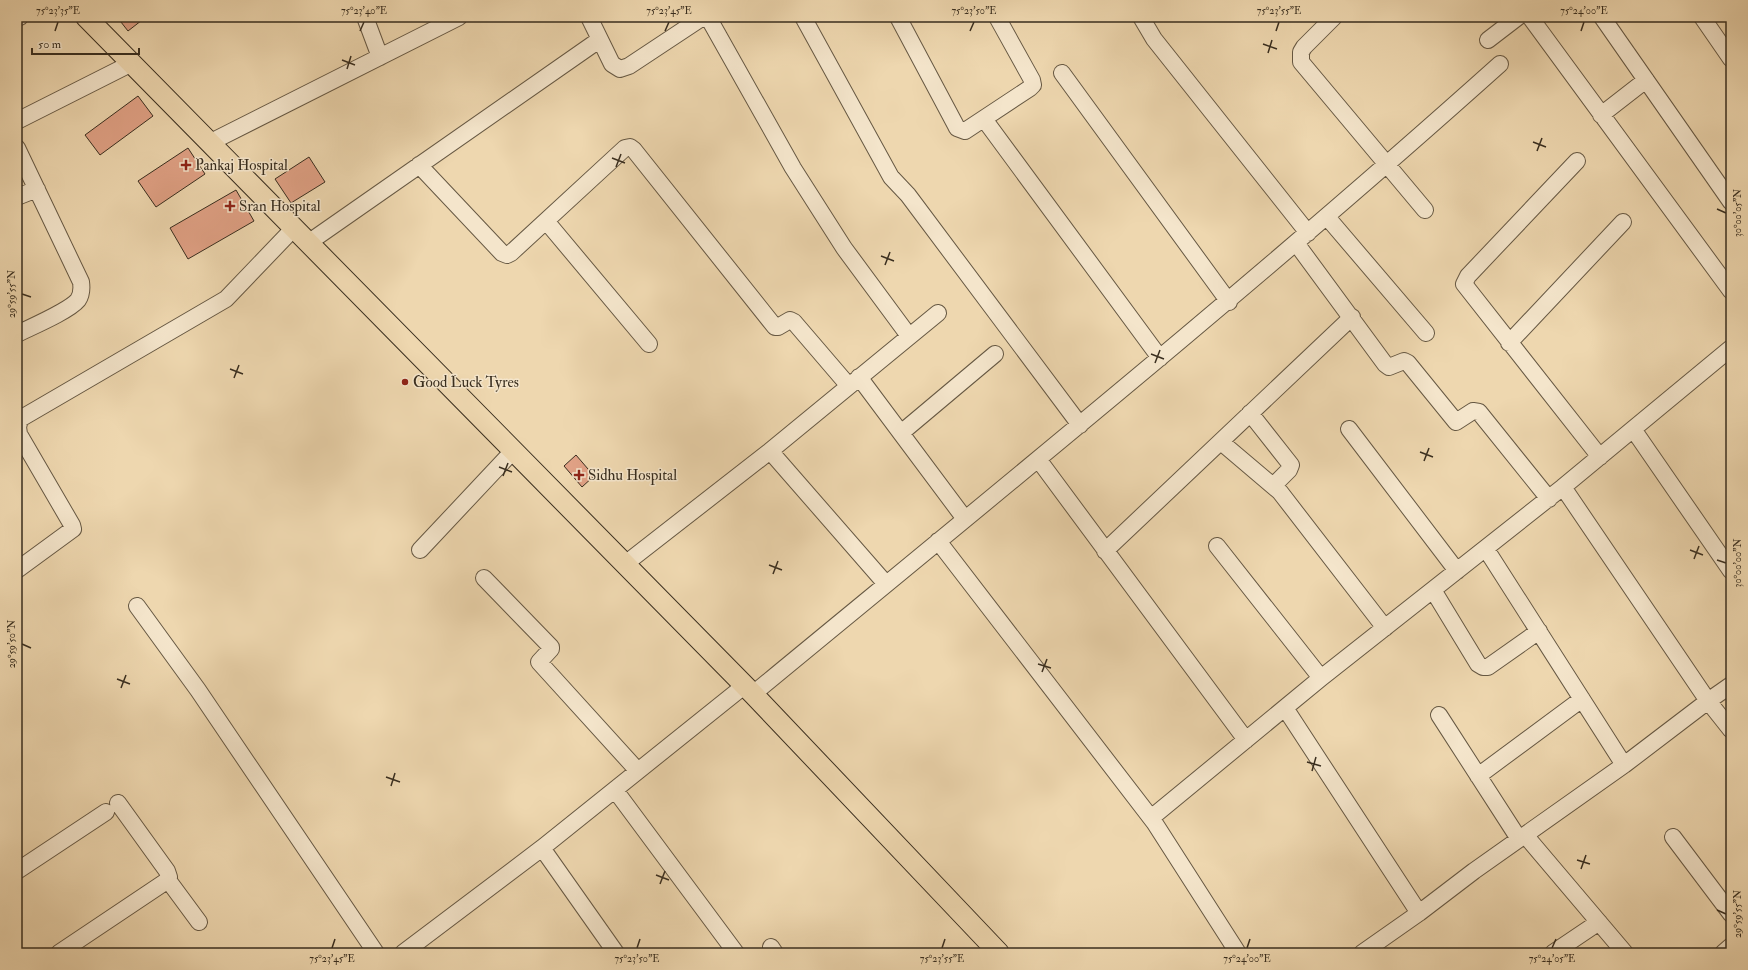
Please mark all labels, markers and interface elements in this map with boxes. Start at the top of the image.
text: 75°23'35"E [36,5,80,17]
text: 75°23'40"E [341,5,387,17]
text: 75°23'45"E [646,5,692,17]
text: 75°23'50"E [952,5,997,17]
text: 75°23'55"E [1257,5,1301,17]
text: 75°24'00"E [1560,5,1608,17]
scale bar [32,30,139,56]
text: 50 m [38,37,62,52]
place label: Pankaj Hospital [195,156,288,176]
marker: Pankaj Hospital [180,159,192,171]
text: 30°00'05"N [1732,189,1744,237]
place label: Sran Hospital [239,197,321,217]
marker: Sran Hospital [224,200,236,212]
text: 29°59'55"N [6,270,18,318]
place label: Good Luck Tyres [413,373,519,392]
marker: Good Luck Tyres [400,377,410,387]
place label: Sidhu Hospital [588,466,677,486]
marker: Sidhu Hospital [573,469,585,481]
text: 30°00'00"N [1732,539,1744,587]
text: 29°59'50"N [6,620,18,668]
text: 29°59'55"N [1732,890,1744,938]
text: 75°23'45"E [309,953,355,965]
text: 75°23'50"E [615,953,660,965]
text: 75°23'55"E [920,953,964,965]
text: 75°24'00"E [1223,953,1271,965]
text: 75°24'05"E [1529,953,1575,965]

